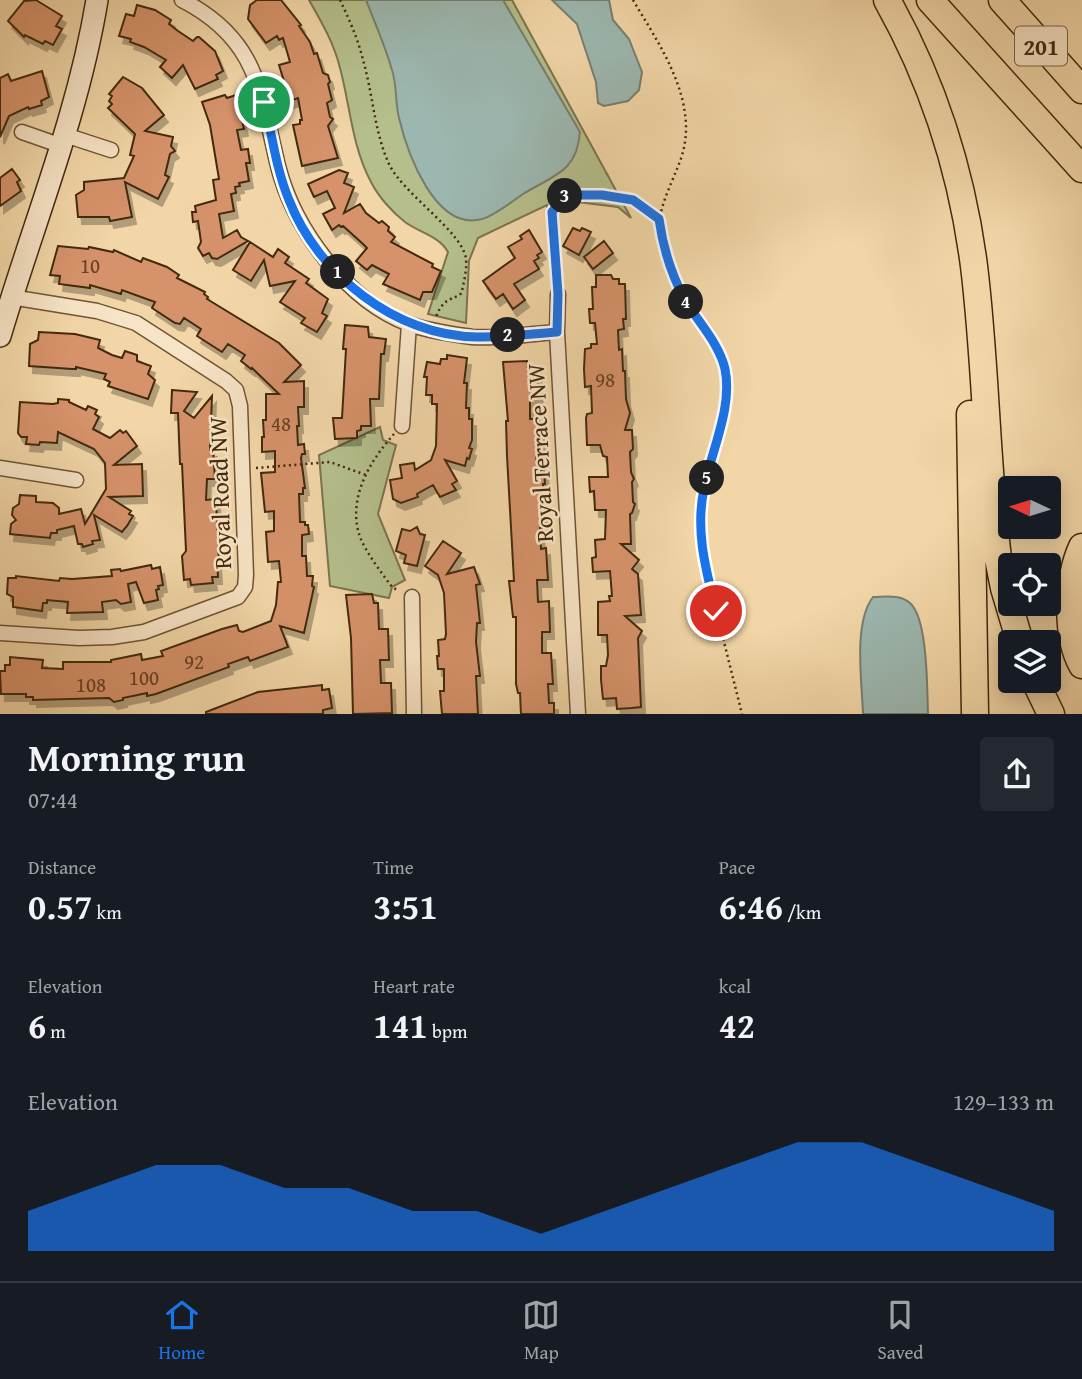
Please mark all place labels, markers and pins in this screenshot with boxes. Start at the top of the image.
pin [234,72,294,132]
pin: 3 [548,178,582,214]
pin: 1 [320,254,356,290]
pin: 4 [668,284,704,320]
pin: 2 [490,318,526,352]
pin: 5 [690,461,724,496]
pin [686,581,746,641]

